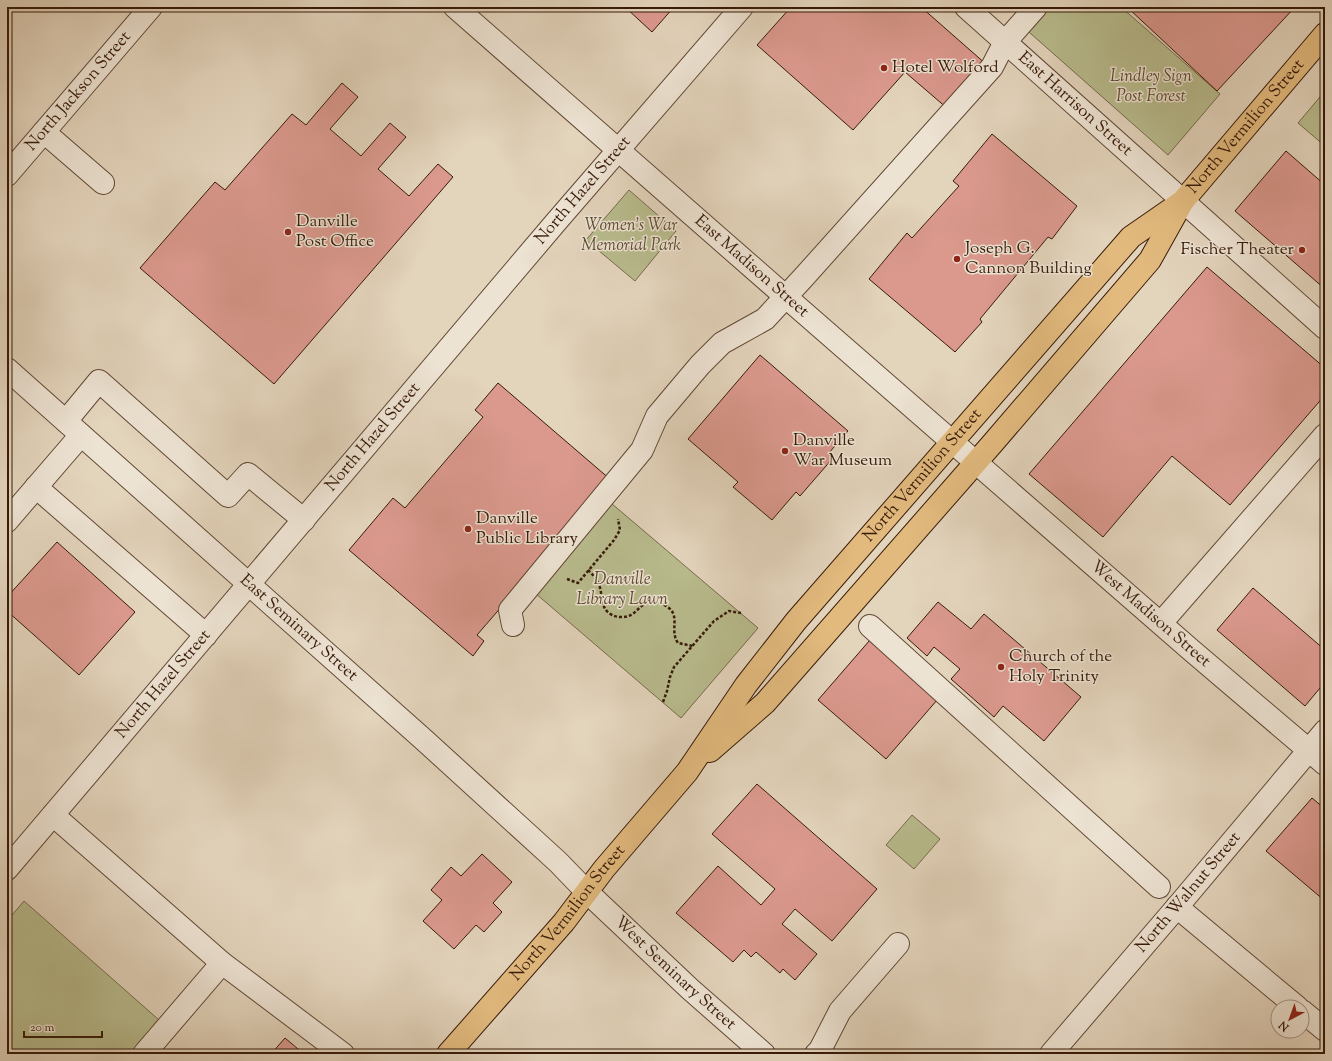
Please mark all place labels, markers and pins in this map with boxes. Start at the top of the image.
place label: Hotel Wolford [892,56,999,80]
marker: Hotel Wolford [879,63,889,73]
place label: Danville Post Office [296,210,374,254]
marker: Danville Post Office [283,227,293,237]
place label: Joseph G. Cannon Building [964,237,1092,281]
place label: Fischer Theater [1181,238,1295,262]
marker: Fischer Theater [1297,245,1307,255]
marker: Joseph G. Cannon Building [952,254,962,264]
place label: Danville War Museum [793,429,892,473]
marker: Danville War Museum [780,446,790,456]
place label: Danville Public Library [476,507,579,551]
marker: Danville Public Library [463,524,473,534]
place label: Church of the Holy Trinity [1009,645,1112,689]
marker: Church of the Holy Trinity [996,662,1006,672]

